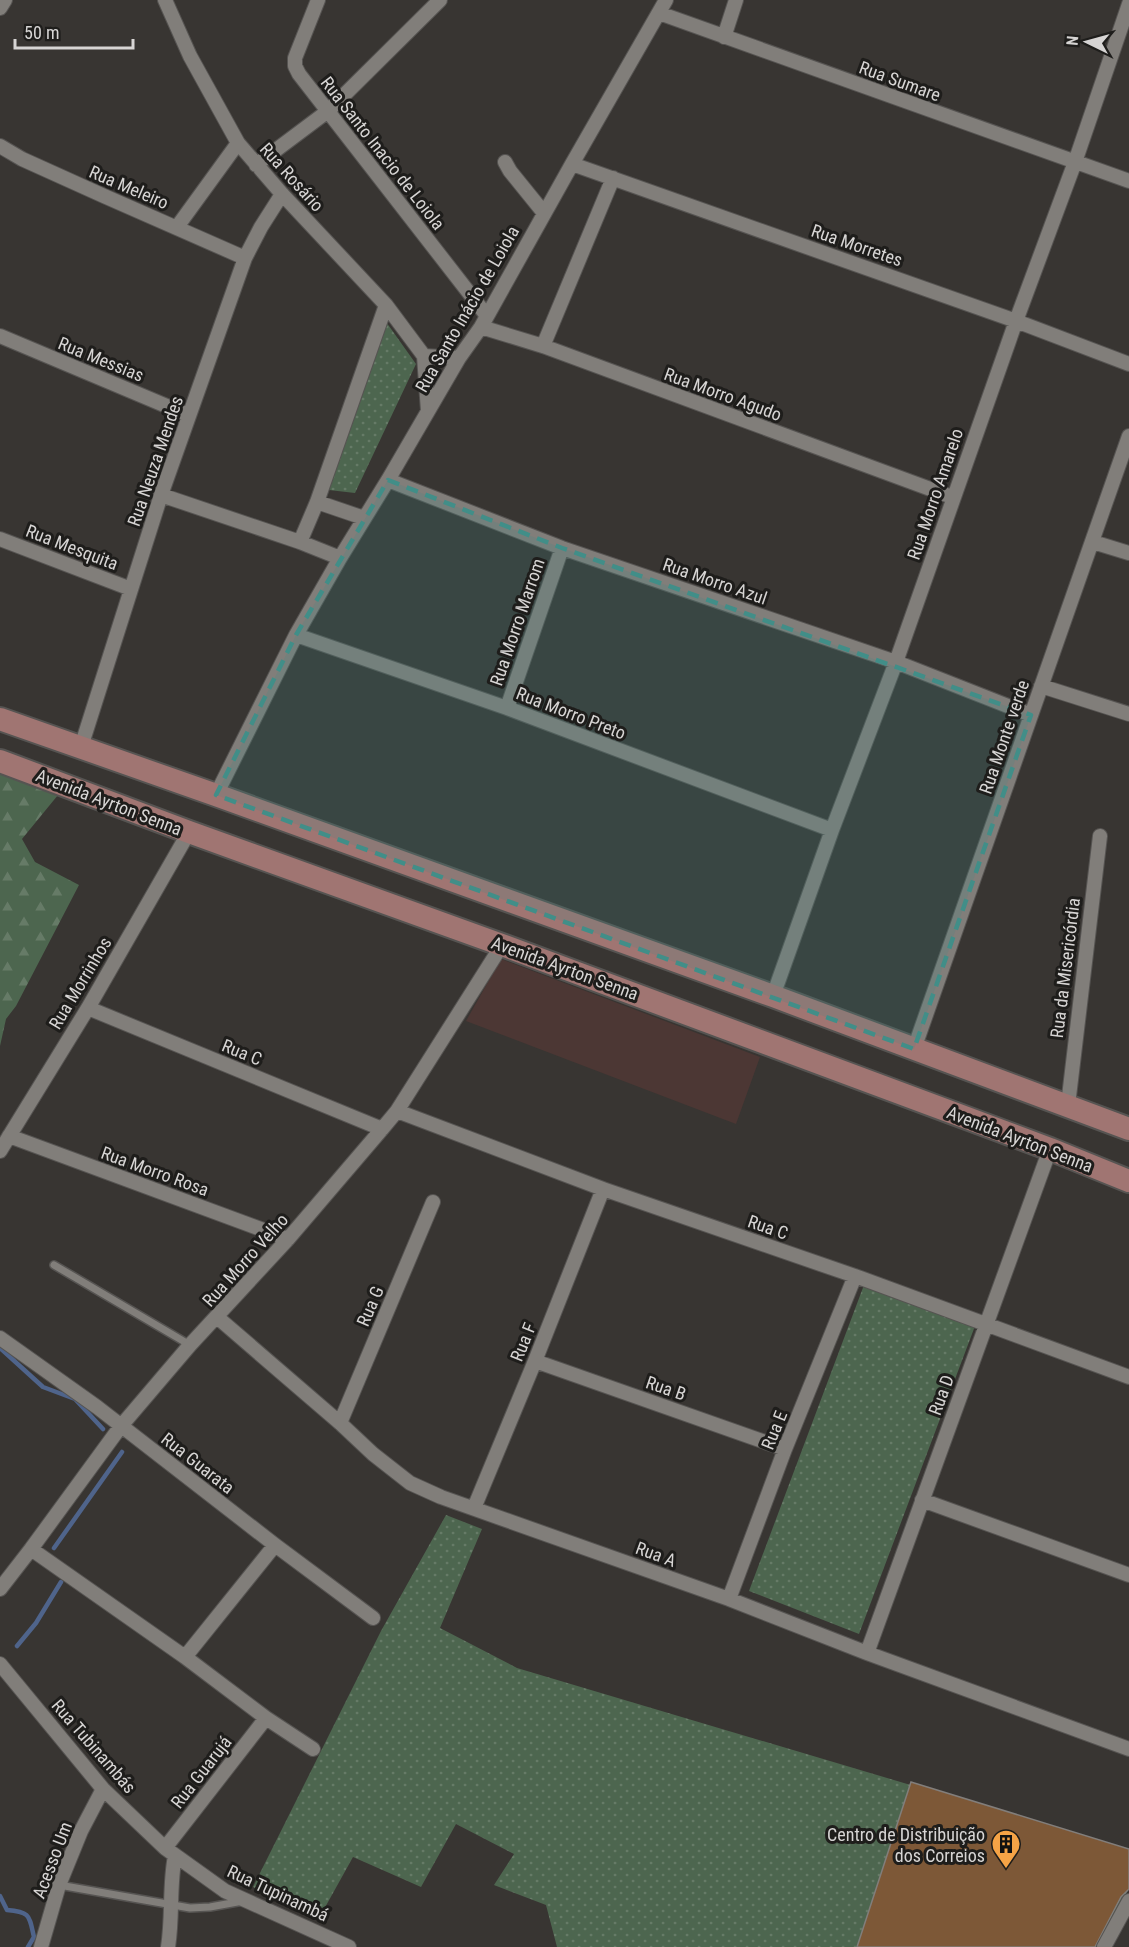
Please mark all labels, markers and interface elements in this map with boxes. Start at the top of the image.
scale bar [15,12,134,50]
north arrow [1057,12,1117,72]
text: 50 m [24,22,59,43]
text: N [1063,35,1082,46]
street label: Rua Sumare [856,57,944,105]
street label: Rua Santo Inacio de Loiola [317,72,449,234]
street label: Rua Rosário [256,138,328,216]
street label: Rua Meleiro [86,161,172,213]
street label: Rua Morretes [809,220,905,270]
street label: Rua Santo Inácio de Loiola [411,222,523,396]
street label: Rua Messias [55,332,147,386]
street label: Rua Morro Agudo [661,363,785,425]
street label: Rua Neuza Mendes [123,393,187,529]
street label: Rua Morro Amarelo [903,426,967,562]
street label: Rua Mesquita [23,520,121,574]
street label: Rua Morro Azul [660,553,770,609]
street label: Rua Morro Marrom [485,556,549,688]
street label: Rua Monte verde [975,677,1033,797]
street label: Rua Morro Preto [513,682,629,744]
street label: Avenida Ayrton Senna [33,764,185,840]
street label: Rua da Misericórdia [1046,897,1084,1039]
street label: Avenida Ayrton Senna [489,932,641,1004]
street label: Rua Morrinhos [44,933,116,1033]
street label: Rua C [219,1035,265,1069]
street label: Avenida Ayrton Senna [944,1101,1096,1177]
street label: Rua Morro Rosa [98,1142,212,1200]
street label: Rua Morro Velho [198,1209,292,1311]
street label: Rua C [745,1210,791,1244]
street label: Rua G [352,1283,388,1329]
street label: Rua F [506,1319,540,1364]
street label: Rua B [643,1371,689,1405]
street label: Rua D [924,1372,958,1418]
street label: Rua E [757,1408,791,1452]
street label: Rua Guarata [157,1428,239,1498]
street label: Rua A [633,1537,680,1571]
street label: Rua Tubinambás [48,1695,140,1797]
street label: Rua Guarujá [166,1732,236,1812]
street label: Acesso Um [28,1819,76,1901]
place label: Centro de Distribuição dos Correios [827,1824,985,1866]
building icon: Centro de Distribuição dos Correios [990,1828,1022,1870]
street label: Rua Tupinambá [224,1860,332,1926]

